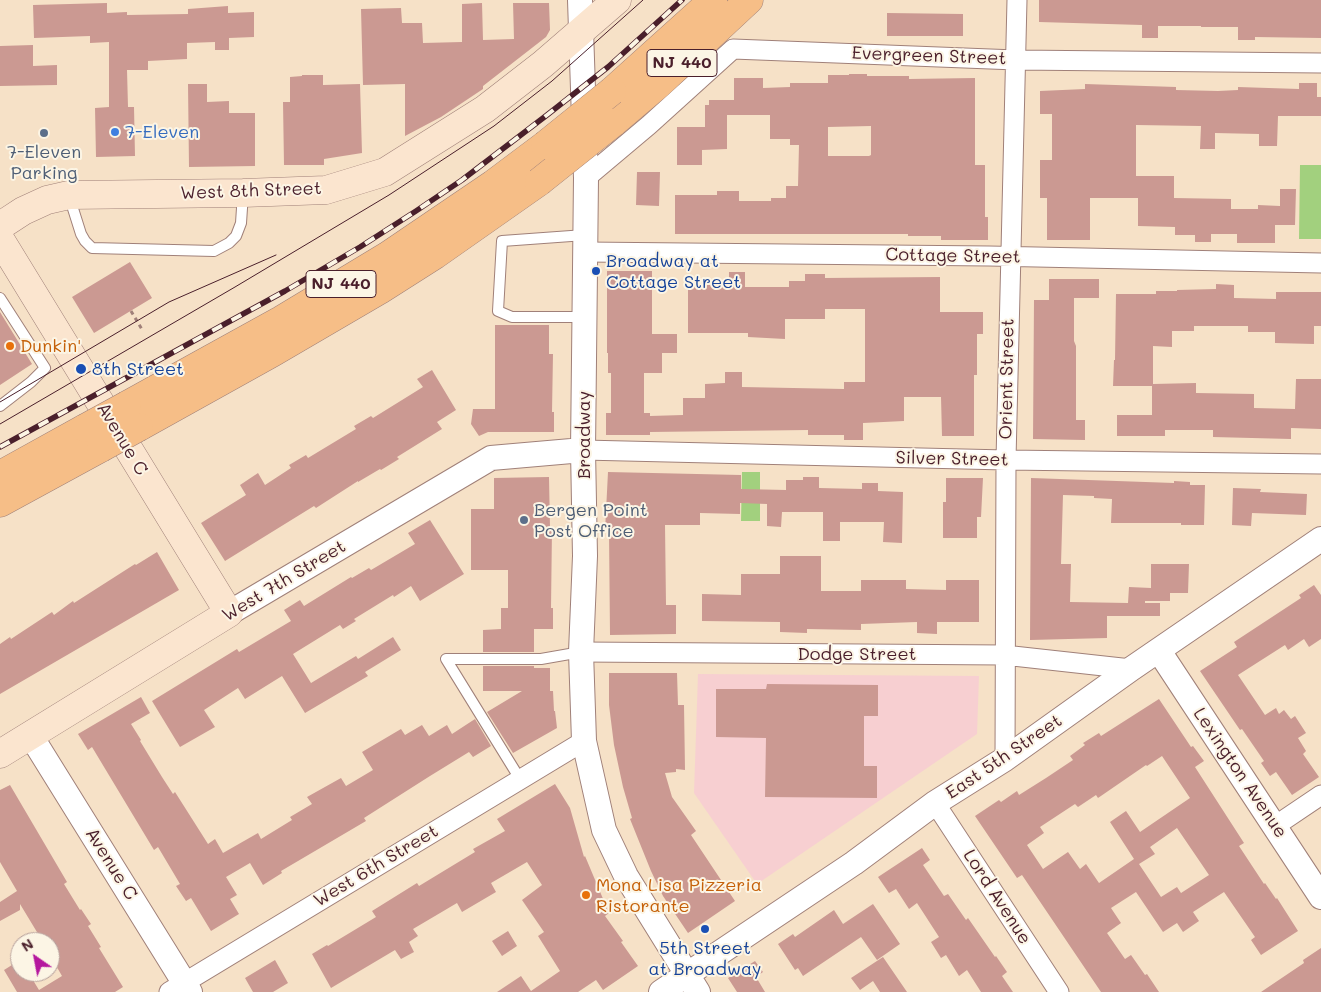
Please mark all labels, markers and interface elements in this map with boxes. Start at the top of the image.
street label: Evergreen Street [851,43,1007,69]
road number: NJ 440 [647,49,717,76]
place label: 7-Eleven [125,121,199,143]
marker: 7-Eleven [109,126,121,138]
marker: 7-Eleven Parking [38,127,50,139]
place label: 7-Eleven Parking [7,141,81,183]
street label: West 8th Street [180,178,322,204]
street label: Cottage Street [885,244,1021,268]
place label: Broadway at Cottage Street [606,250,741,292]
marker: Broadway at Cottage Street [590,265,602,277]
road number: NJ 440 [306,270,376,298]
street label: Orient Street [995,318,1019,440]
place label: Dunkin' [20,335,81,357]
marker: Dunkin' [4,340,16,352]
place label: 8th Street [92,358,184,380]
marker: 8th Street [74,362,88,376]
street label: Broadway [573,391,595,479]
street label: Avenue C [92,399,152,479]
street label: Silver Street [895,447,1009,471]
place label: Bergen Point Post Office [534,499,648,542]
marker: Bergen Point Post Office [518,514,530,526]
street label: West 7th Street [218,536,350,626]
street label: Dodge Street [797,643,917,665]
street label: Lexington Avenue [1188,704,1292,842]
street label: East 5th Street [942,710,1066,804]
street label: West 6th Street [310,820,442,912]
street label: Avenue C [80,824,142,904]
street label: Lord Avenue [958,846,1036,948]
place label: Mona Lisa Pizzeria Ristorante [596,874,762,916]
marker: Mona Lisa Pizzeria Ristorante [580,889,592,901]
marker: 5th Street at Broadway [699,923,711,935]
north arrow [10,932,60,982]
text: N [17,934,37,956]
place label: 5th Street at Broadway [649,937,761,980]

